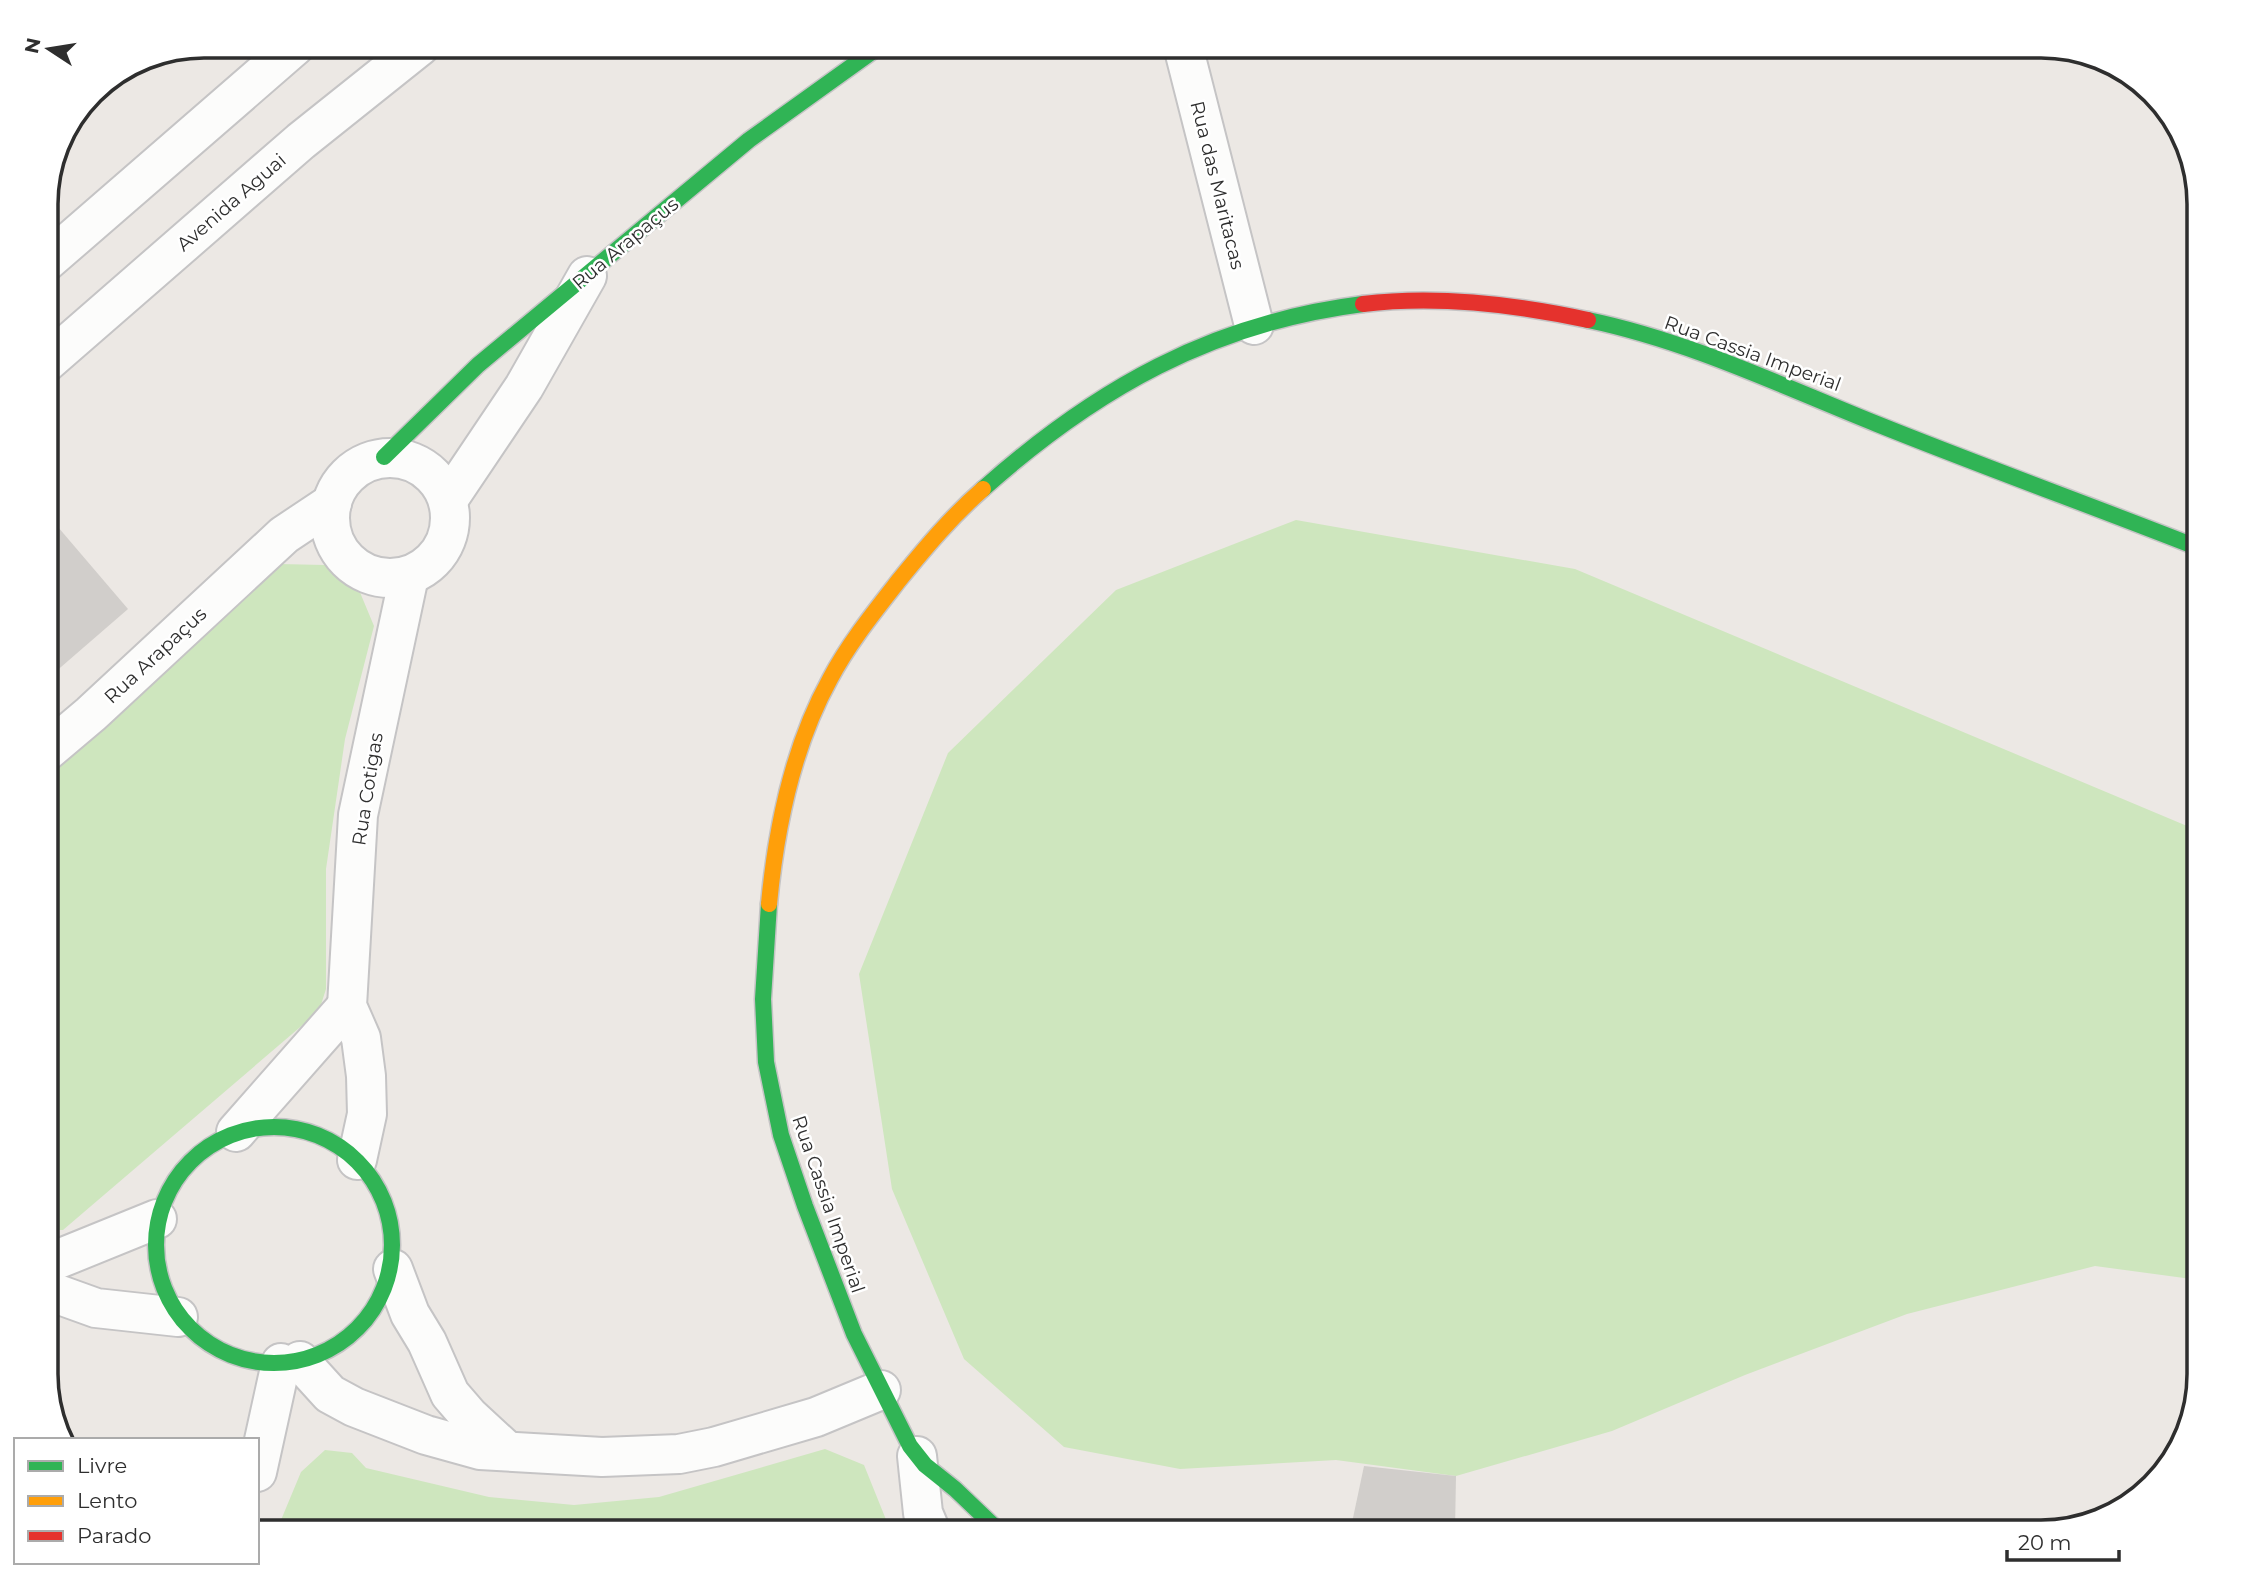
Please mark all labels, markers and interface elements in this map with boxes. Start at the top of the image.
north arrow [14,14,84,84]
text: N [20,36,46,55]
street label: Rua das Maritacas [1185,99,1250,272]
street label: Avenida Aguai [172,149,291,256]
street label: Rua Arapaçus [568,192,683,294]
street label: Rua Cassia Imperial [1661,311,1844,396]
street label: Rua Arapaçus [100,602,211,708]
street label: Rua Cotigas [347,731,388,847]
street label: Rua Cassia Imperial [787,1112,870,1296]
legend [14,1438,259,1564]
text: Livre [77,1453,127,1478]
text: Lento [77,1488,137,1513]
scale bar [2007,1518,2119,1562]
text: Parado [77,1523,152,1548]
text: 20 m [2018,1530,2072,1555]

